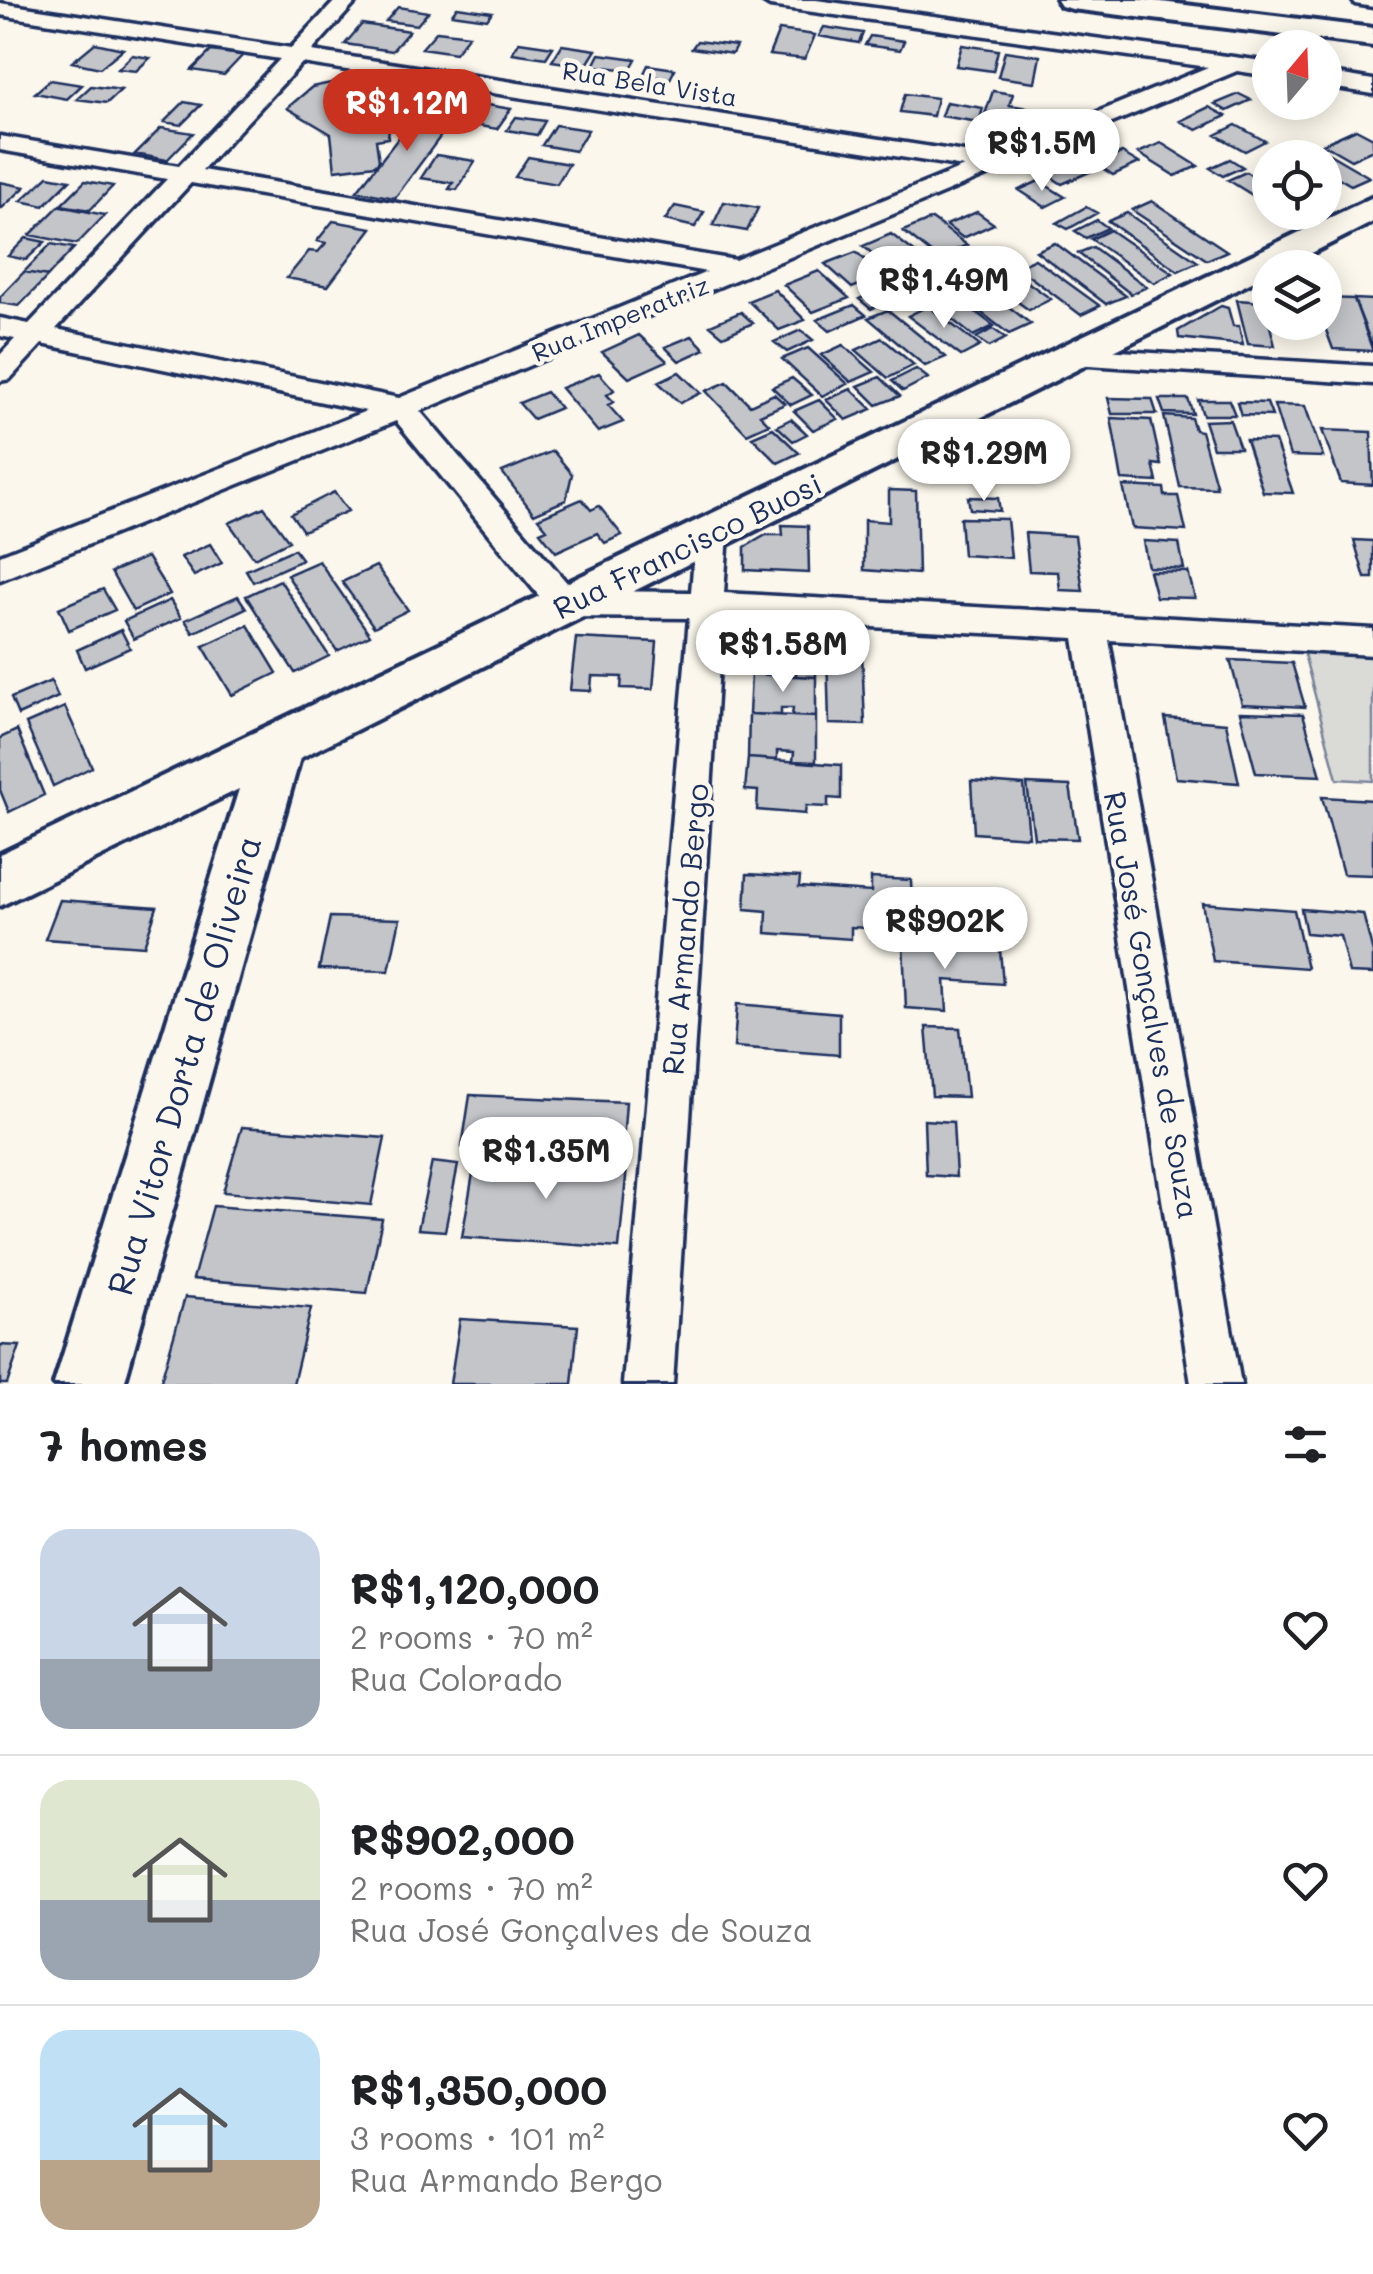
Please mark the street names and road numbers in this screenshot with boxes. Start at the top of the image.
street label: Rua Bela Vista [560,53,740,113]
street label: Rua Imperatriz [527,268,713,368]
street label: Rua Francisco Buosi [546,463,828,627]
street label: Rua Armando Bergo [651,781,717,1077]
street label: Rua José Gonçalves de Souza [1096,788,1210,1222]
street label: Rua Vitor Dorta de Oliveira [95,830,271,1300]

